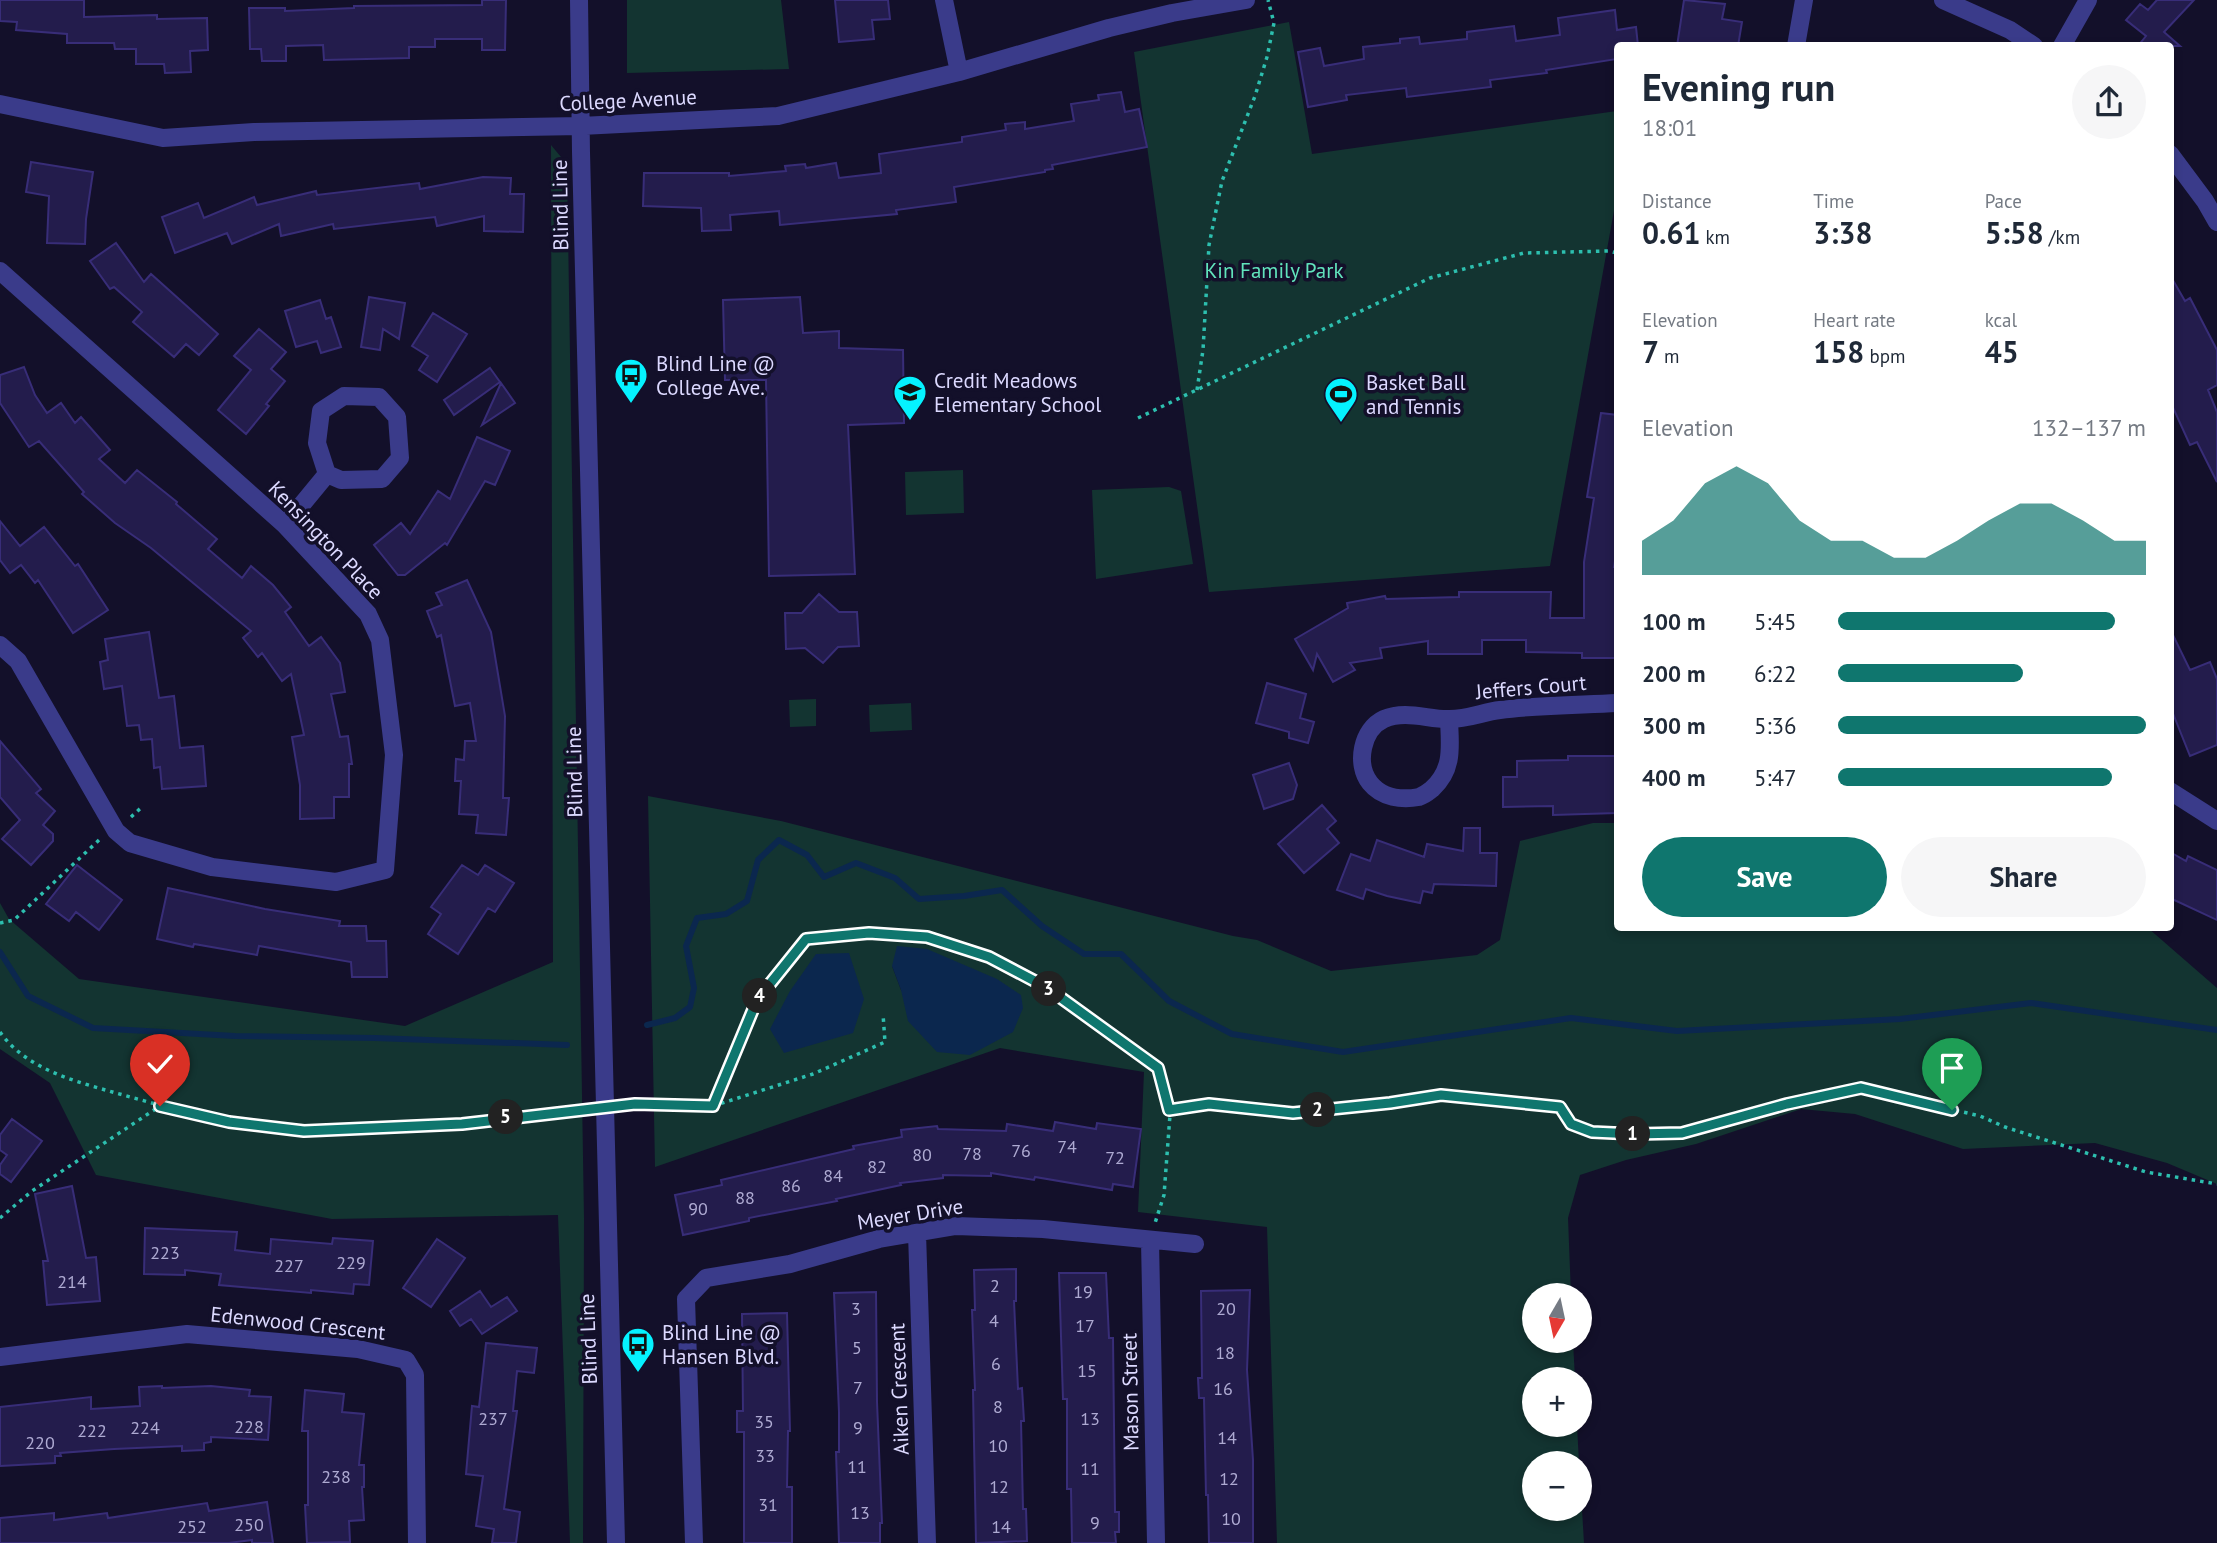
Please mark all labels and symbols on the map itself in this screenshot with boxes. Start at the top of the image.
street label: College Avenue [559,83,697,117]
street label: Blind Line [546,159,574,251]
park label: Kin Family Park [1205,257,1343,284]
place label: Blind Line @ College Ave. [656,350,775,401]
bus stop icon: Blind Line @ College Ave. [612,356,650,405]
place label: Credit Meadows Elementary School [934,367,1101,418]
place label: Basket Ball and Tennis [1366,369,1466,420]
school or university icon: Credit Meadows Elementary School [891,373,929,422]
sports icon: Basket Ball and Tennis [1322,375,1360,424]
street label: Kensington Place [263,475,389,605]
street label: Jeffers Court [1474,669,1587,705]
street label: Blind Line [560,726,588,818]
pin: 3 [1032,972,1066,1006]
pin: 4 [742,978,778,1014]
pin [130,1034,190,1106]
pin [1922,1038,1982,1110]
pin: 2 [1300,1092,1336,1128]
pin: 5 [489,1100,524,1134]
pin: 1 [1616,1116,1650,1152]
house number: 74 [1057,1135,1077,1158]
house number: 76 [1011,1139,1031,1162]
house number: 78 [962,1142,982,1165]
house number: 80 [912,1143,932,1166]
house number: 72 [1105,1146,1125,1169]
house number: 82 [867,1155,887,1178]
house number: 84 [823,1164,843,1187]
house number: 86 [781,1174,801,1197]
house number: 88 [735,1186,755,1209]
street label: Meyer Drive [855,1192,965,1236]
house number: 90 [688,1197,708,1220]
house number: 223 [150,1241,180,1264]
house number: 229 [336,1251,366,1274]
house number: 227 [274,1254,304,1277]
house number: 214 [57,1270,87,1293]
house number: 2 [990,1274,1000,1297]
house number: 19 [1073,1280,1093,1303]
north arrow [1522,1283,1592,1353]
street label: Blind Line [573,1293,603,1385]
house number: 3 [851,1297,861,1320]
house number: 20 [1216,1297,1236,1320]
street label: Edenwood Crescent [209,1300,387,1346]
house number: 4 [989,1309,999,1332]
house number: 17 [1075,1314,1095,1337]
place label: Blind Line @ Hansen Blvd. [662,1319,781,1370]
street label: Aiken Crescent [883,1323,915,1455]
bus stop icon: Blind Line @ Hansen Blvd. [619,1325,657,1374]
street label: Mason Street [1115,1333,1145,1451]
house number: 5 [852,1336,862,1359]
house number: 18 [1215,1341,1235,1364]
house number: 6 [991,1352,1001,1375]
house number: 15 [1077,1359,1097,1382]
house number: 7 [853,1376,863,1399]
house number: 16 [1213,1377,1233,1400]
house number: 8 [993,1395,1003,1418]
house number: 237 [478,1407,508,1430]
house number: 13 [1080,1407,1100,1430]
house number: 35 [754,1410,774,1433]
house number: 228 [234,1415,264,1438]
house number: 224 [130,1416,160,1439]
house number: 9 [853,1416,863,1439]
house number: 222 [77,1419,107,1442]
house number: 14 [1217,1426,1237,1449]
house number: 220 [25,1431,55,1454]
house number: 10 [988,1434,1008,1457]
house number: 33 [755,1444,775,1467]
house number: 11 [847,1455,867,1478]
house number: 11 [1080,1457,1100,1480]
house number: 238 [321,1465,351,1488]
house number: 12 [1219,1467,1239,1490]
house number: 12 [989,1475,1009,1498]
house number: 31 [758,1493,778,1516]
house number: 13 [850,1501,870,1524]
house number: 10 [1221,1507,1241,1530]
house number: 9 [1090,1511,1100,1534]
house number: 250 [234,1513,264,1536]
house number: 252 [177,1515,207,1538]
house number: 14 [991,1515,1011,1538]

